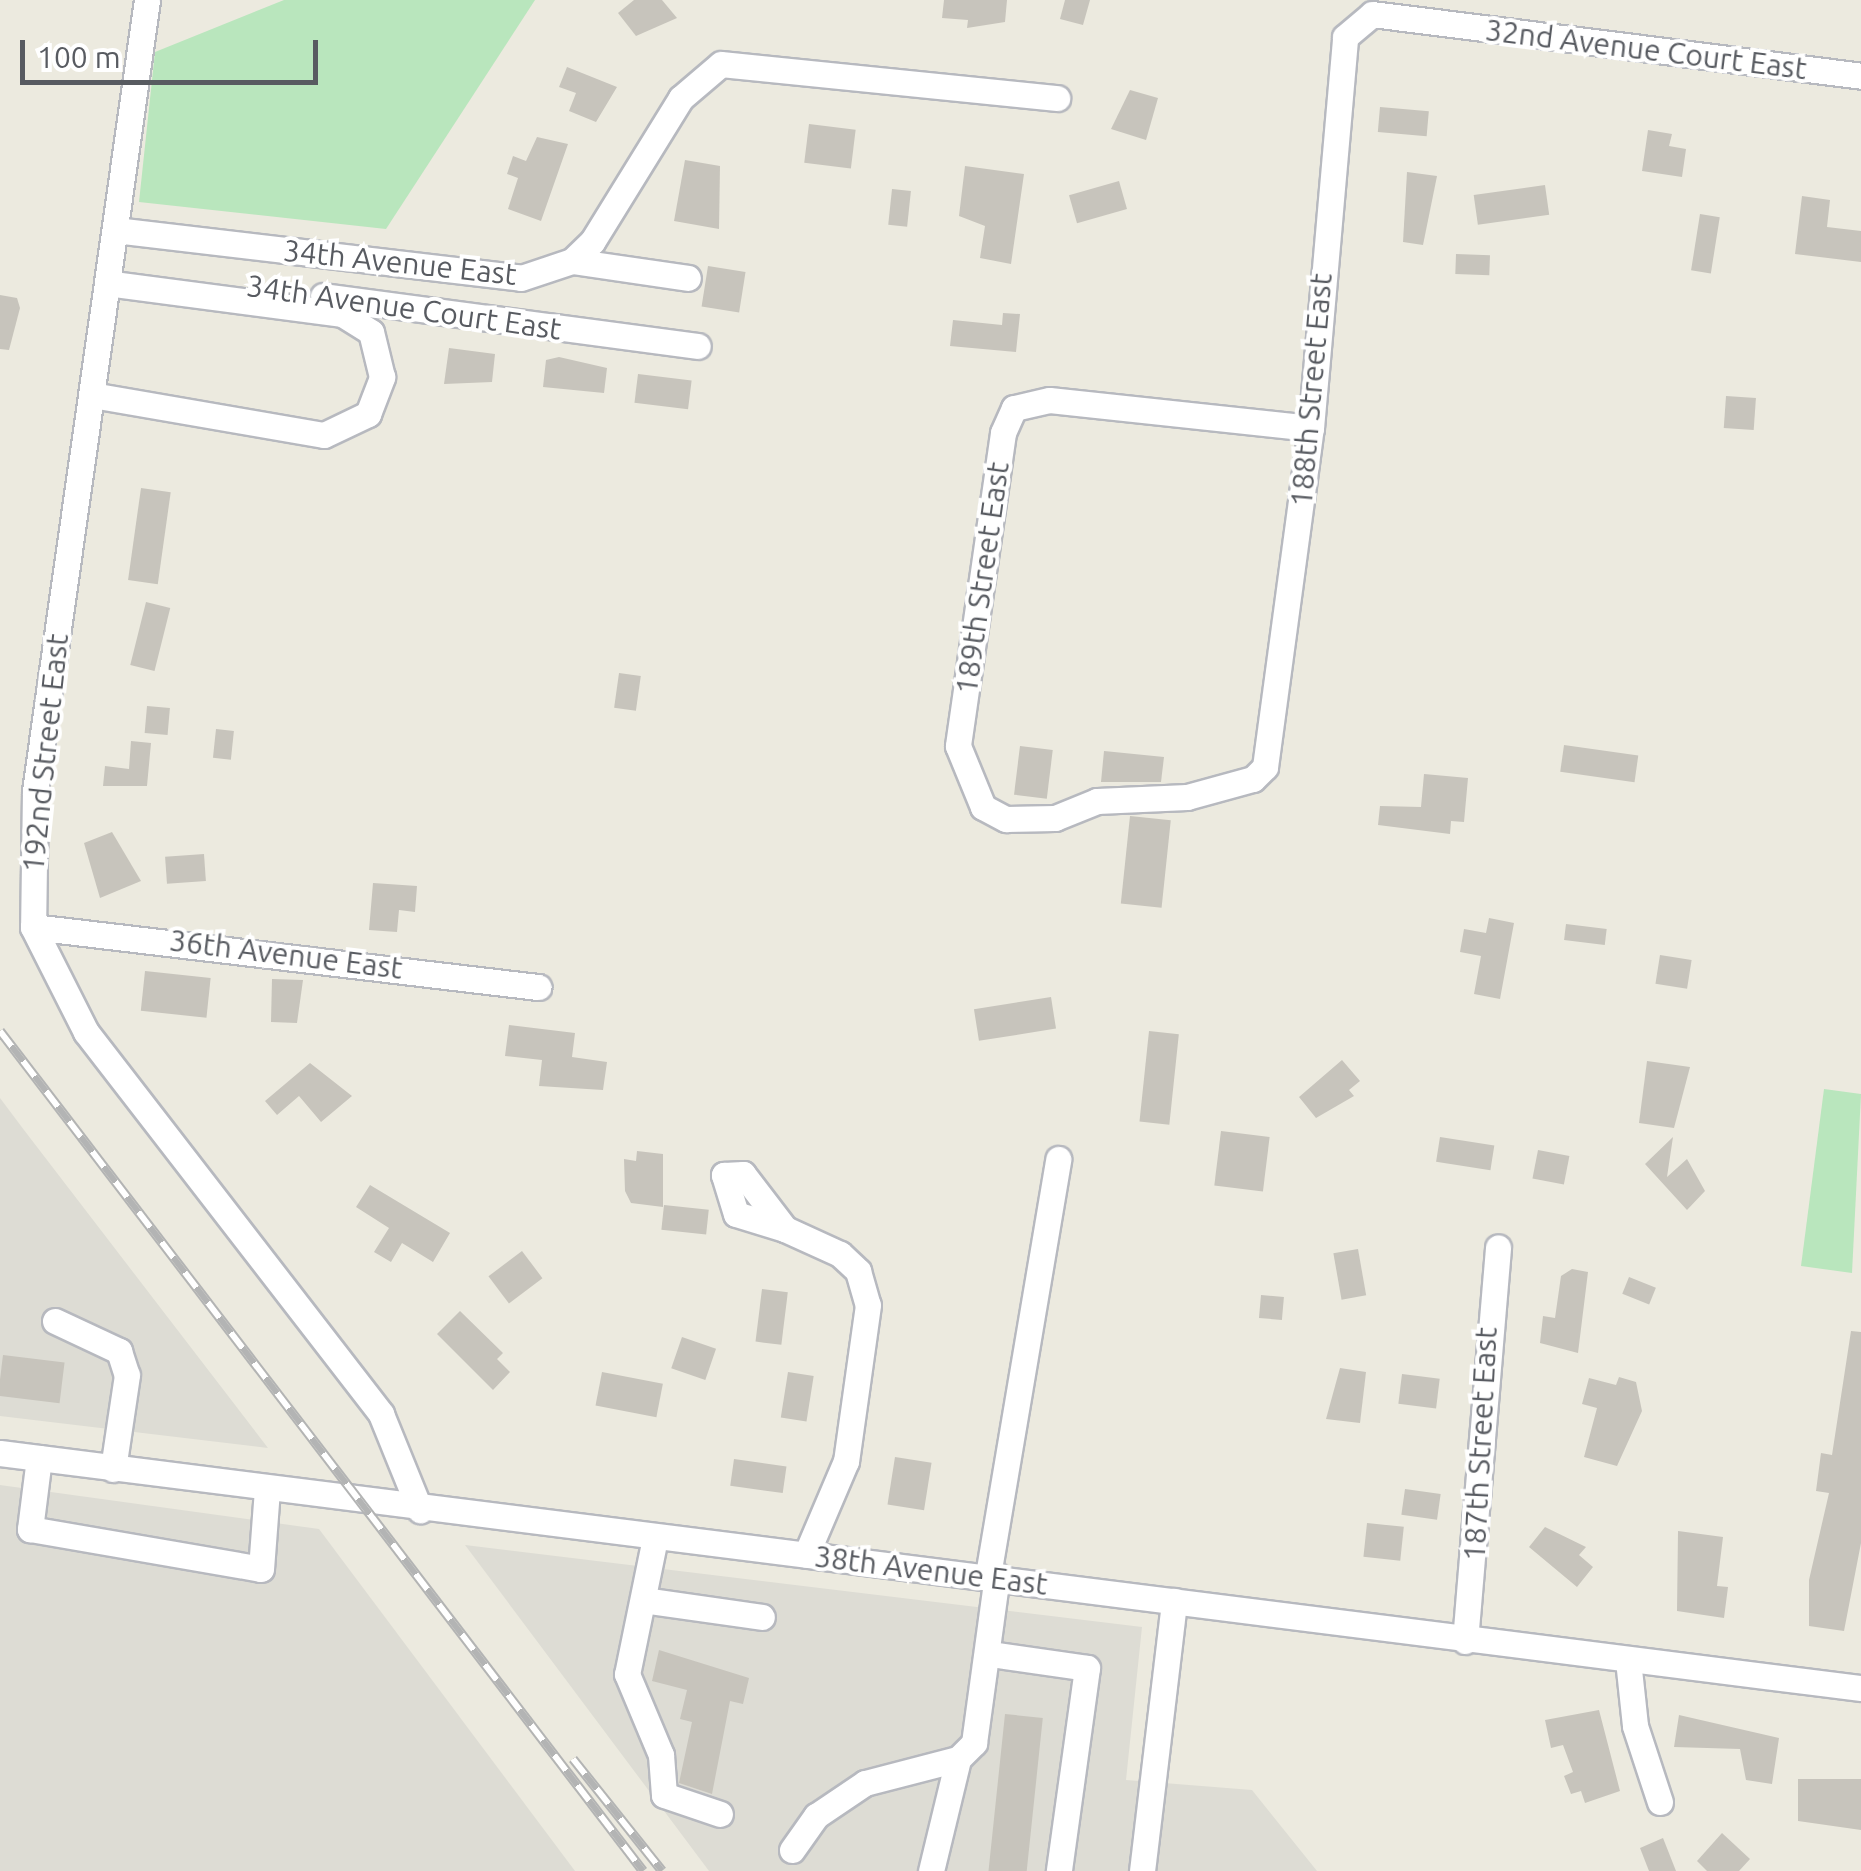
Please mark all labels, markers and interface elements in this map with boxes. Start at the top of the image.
street label: 32nd Avenue Court East [1483,11,1809,87]
scale bar [25,20,322,82]
text: 100 m [37,40,121,74]
street label: 34th Avenue East [281,232,519,292]
street label: 34th Avenue Court East [244,267,564,347]
street label: 188th Street East [1283,272,1339,508]
street label: 189th Street East [948,460,1016,696]
street label: 192nd Street East [15,632,75,874]
street label: 36th Avenue East [167,922,405,986]
street label: 187th Street East [1456,1326,1504,1562]
street label: 38th Avenue East [812,1538,1050,1602]

